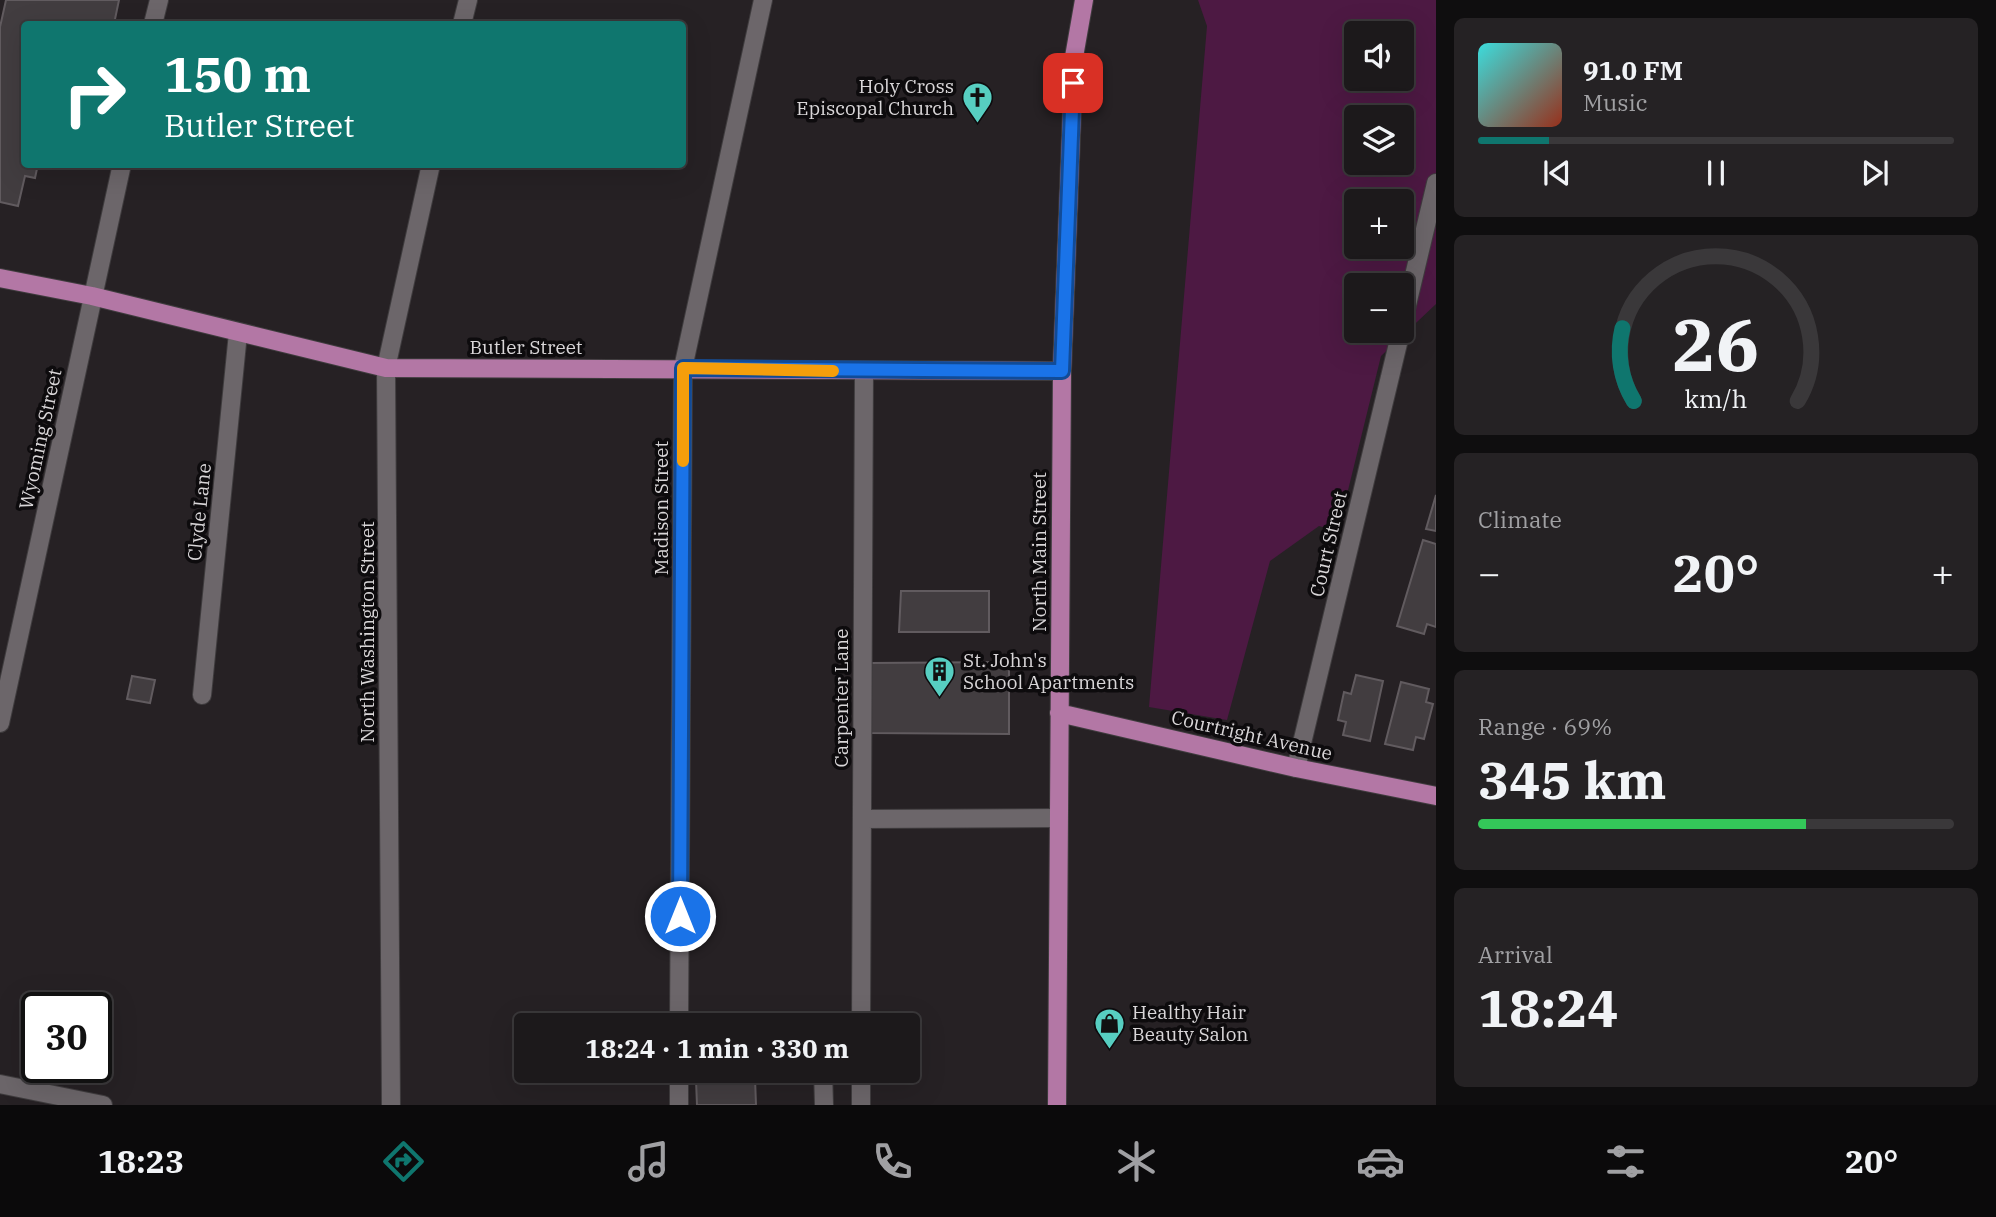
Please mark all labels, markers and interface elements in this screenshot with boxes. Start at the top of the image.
map controls [1344,21,1414,343]
button: sound [1344,21,1414,91]
text: 150 m [164,42,311,105]
icon: right [49,49,140,140]
pin [1043,53,1103,113]
text: 91.0 FM [1583,53,1683,87]
icon: arrive [1054,64,1092,102]
place label: Holy Cross Episcopal Church [796,74,954,120]
church icon: Holy Cross Episcopal Church [960,80,994,124]
text: Music [1583,87,1648,117]
text: Butler Street [164,104,354,146]
button: layers [1344,105,1414,175]
icon: previous [1538,154,1576,192]
icon: pause [1697,154,1735,192]
icon: next [1856,154,1894,192]
button: + [1344,189,1414,259]
button: − [1344,273,1414,343]
text: 26 [1672,297,1760,392]
street label: Butler Street [469,335,583,359]
street label: Wyoming Street [13,366,67,512]
text: km/h [1684,382,1748,415]
street label: Madison Street [649,441,673,575]
street label: Clyde Lane [182,462,216,562]
street label: North Main Street [1027,472,1051,632]
street label: Court Street [1304,489,1352,599]
text: Climate [1478,504,1562,534]
street label: North Washington Street [355,521,379,743]
text: 20° [1673,539,1759,606]
text: − [1478,548,1501,597]
text: + [1931,548,1954,597]
street label: Carpenter Lane [829,629,853,767]
place label: St. John's School Apartments [963,648,1134,694]
building icon: St. John's School Apartments [923,654,957,698]
street label: Courtright Avenue [1169,705,1335,765]
text: Range · 69% [1478,711,1612,741]
text: 345 km [1478,746,1667,813]
position arrow [643,879,717,953]
text: Arrival [1478,939,1553,969]
text: 18:24 [1478,974,1619,1041]
speed limit sign: 30 [21,992,112,1083]
place label: Healthy Hair Beauty Salon [1132,1000,1249,1046]
shop icon: Healthy Hair Beauty Salon [1092,1006,1126,1050]
text: 18:24 · 1 min · 330 m [585,1031,849,1065]
icon: directions [379,1137,428,1186]
icon: music [624,1137,673,1186]
icon: phone [868,1137,917,1186]
icon: climate [1112,1137,1161,1186]
icon: car [1356,1137,1405,1186]
icon: filters [1601,1137,1650,1186]
text: 18:23 [98,1140,184,1182]
text: 20° [1845,1140,1898,1182]

